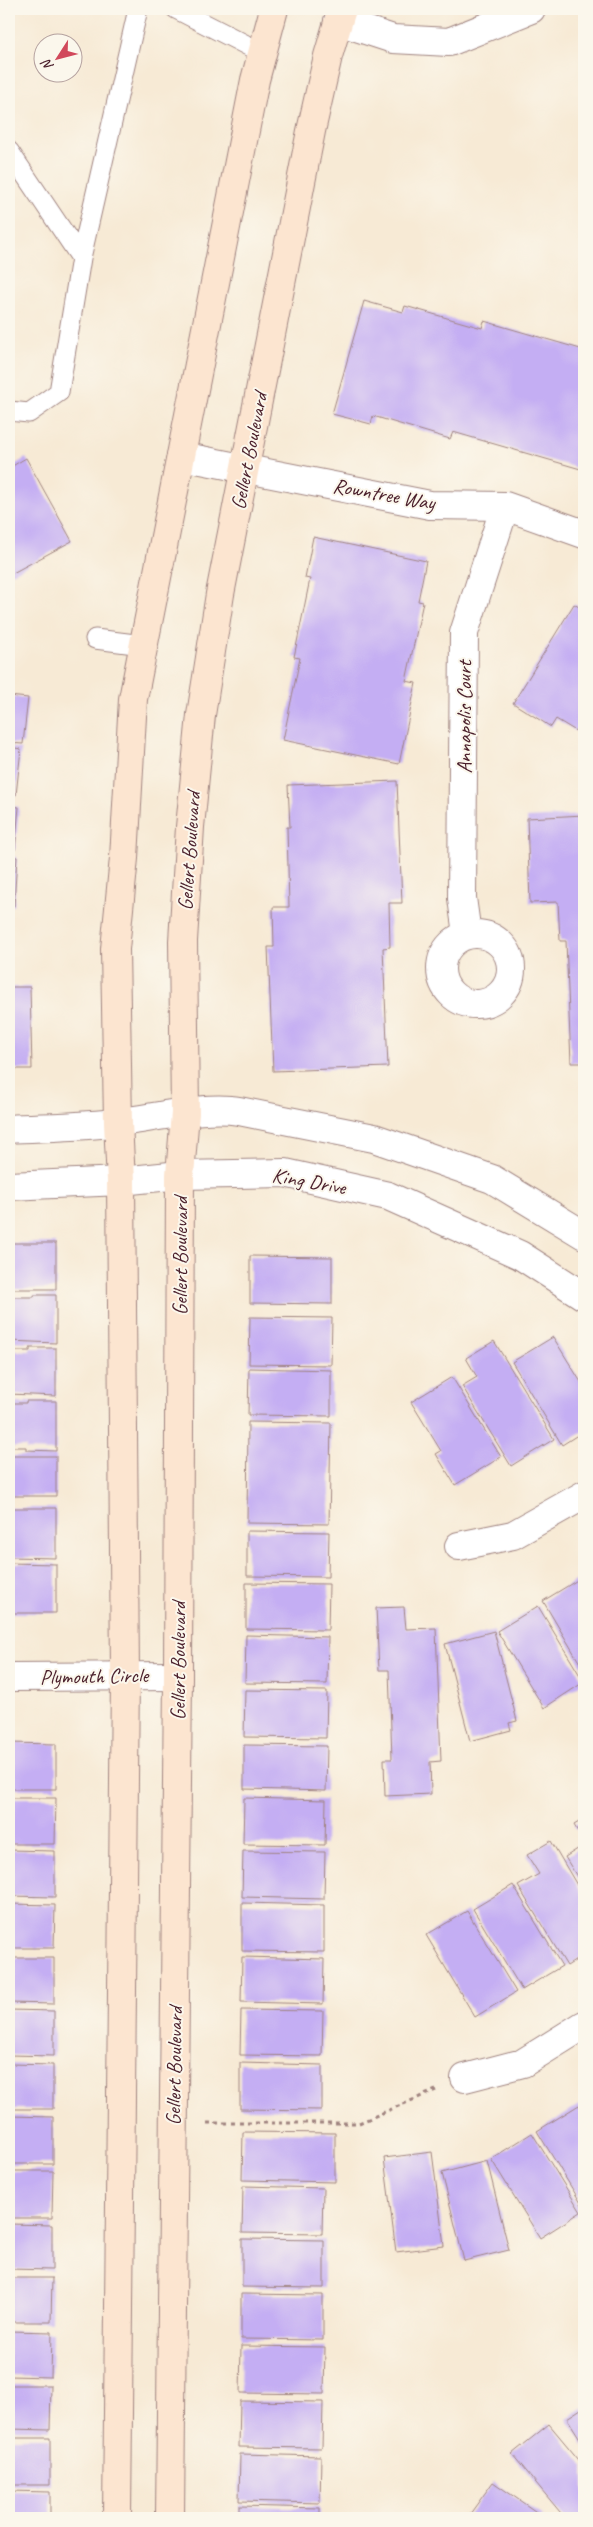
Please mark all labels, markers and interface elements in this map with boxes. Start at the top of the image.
north arrow [32,32,82,82]
text: N [37,55,57,74]
street label: Gellert Boulevard [225,387,274,512]
street label: Rowntree Way [331,472,439,516]
street label: Annapolis Court [451,658,477,774]
street label: Gellert Boulevard [172,787,206,911]
street label: King Drive [270,1162,349,1200]
street label: Gellert Boulevard [167,1193,193,1315]
street label: Gellert Boulevard [165,1598,191,1720]
street label: Plymouth Circle [40,1662,151,1690]
street label: Gellert Boulevard [160,2003,188,2126]

